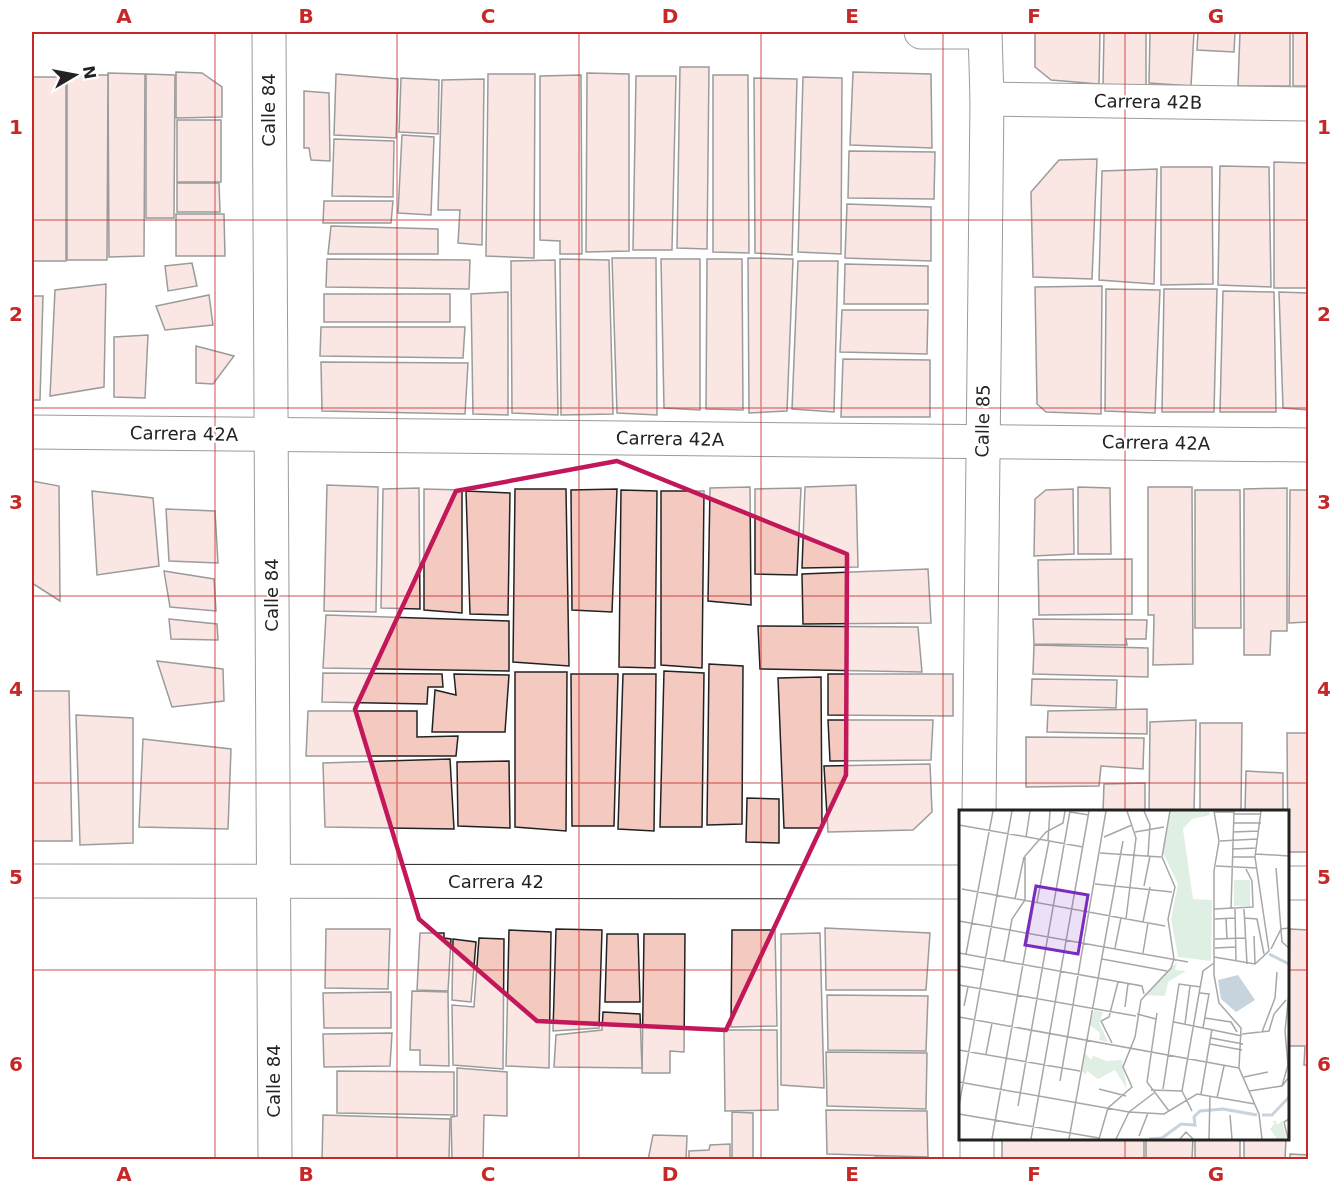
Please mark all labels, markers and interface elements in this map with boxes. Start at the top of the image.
text: A [116,4,132,28]
text: B [298,4,314,28]
text: C [481,4,495,28]
text: D [662,4,678,28]
text: E [845,4,859,28]
text: F [1027,4,1041,28]
text: G [1208,4,1224,28]
north arrow [45,45,105,105]
text: N [79,64,100,81]
street label: Calle 84 [258,73,279,147]
street label: Carrera 42B [1094,90,1202,113]
text: 1 [9,115,23,139]
text: 1 [1317,115,1331,139]
text: 2 [9,302,23,326]
text: 2 [1317,302,1331,326]
street label: Calle 85 [971,384,994,458]
street label: Carrera 42A [130,422,239,445]
street label: Carrera 42A [616,427,725,450]
street label: Carrera 42A [1102,431,1211,454]
text: 3 [9,490,23,514]
text: 3 [1317,490,1331,514]
street label: Calle 84 [261,558,282,632]
text: 4 [9,677,23,701]
text: 4 [1317,677,1331,701]
inset map [959,810,1289,1140]
text: 5 [9,865,23,889]
text: 5 [1317,865,1331,889]
street label: Carrera 42 [448,871,544,892]
street label: Calle 84 [263,1044,284,1118]
text: 6 [9,1052,23,1076]
text: 6 [1317,1052,1331,1076]
text: A [116,1162,132,1186]
text: B [298,1162,314,1186]
text: C [481,1162,495,1186]
text: D [662,1162,678,1186]
text: E [845,1162,859,1186]
text: F [1027,1162,1041,1186]
text: G [1208,1162,1224,1186]

